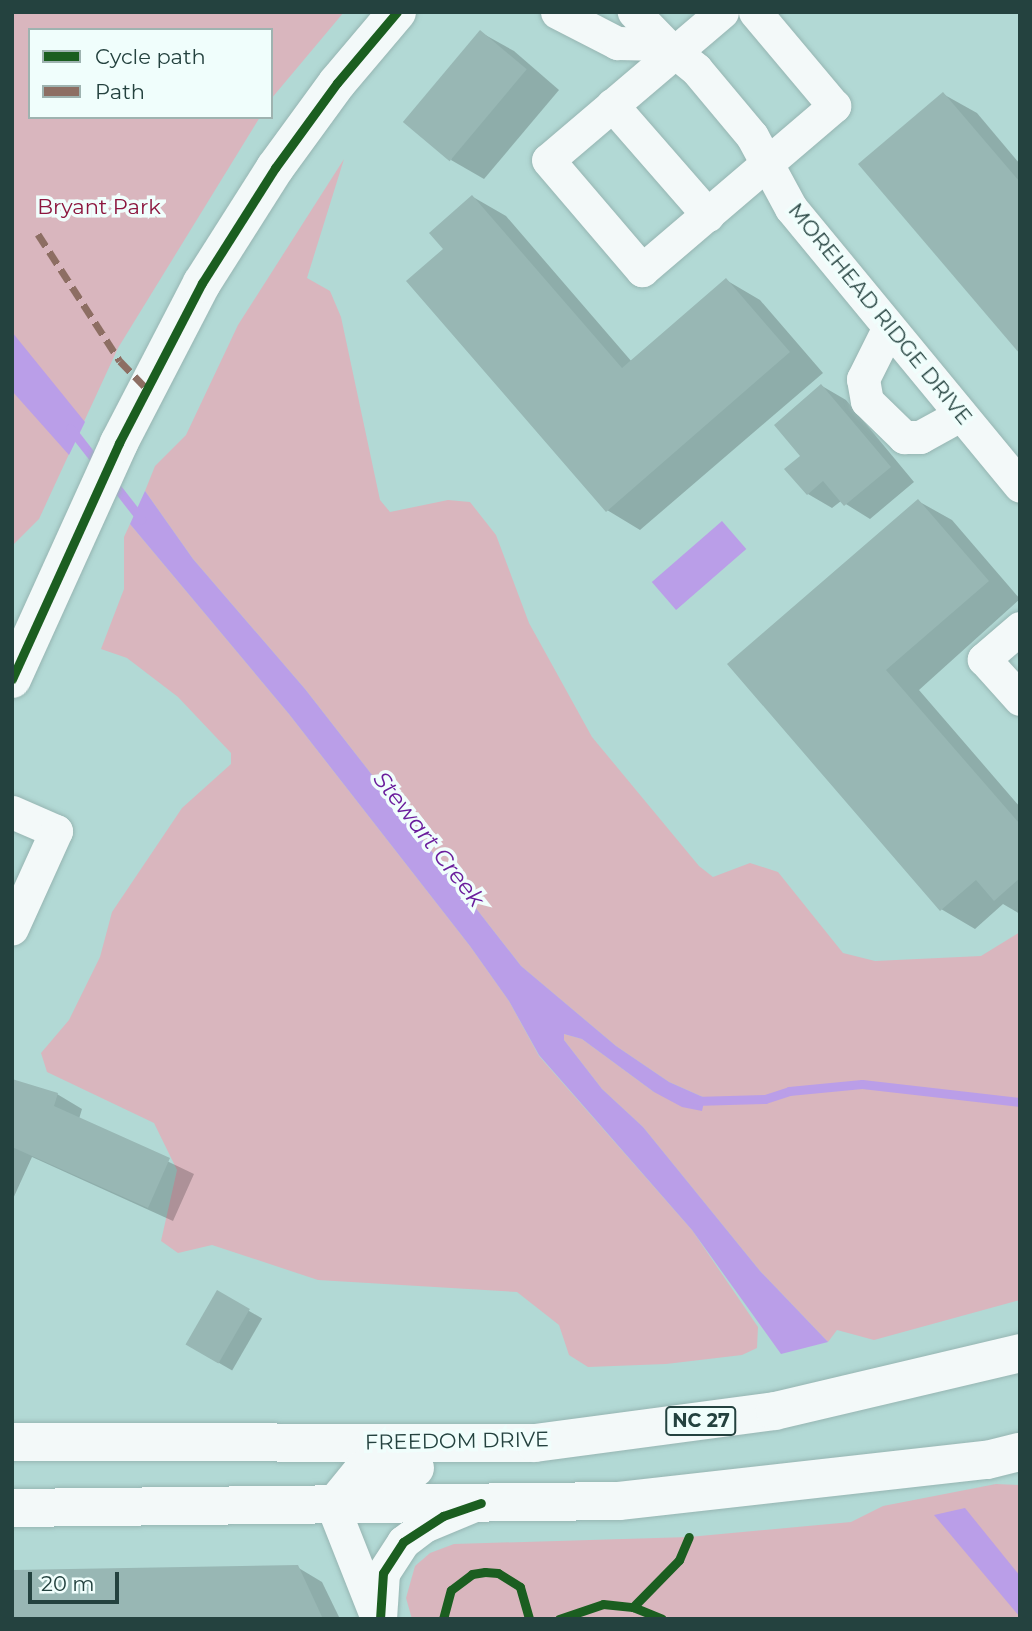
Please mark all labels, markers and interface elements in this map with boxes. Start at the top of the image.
legend [28,28,273,119]
text: Cycle path [95,44,206,69]
text: Path [95,79,145,104]
park label: Bryant Park [37,194,161,220]
street label: MOREHEAD RIDGE DRIVE [783,198,977,430]
water label: Stewart Creek [368,766,490,912]
road number: NC 27 [664,1406,738,1436]
street label: FREEDOM DRIVE [365,1427,549,1455]
scale bar [32,1558,122,1602]
text: 20 m [41,1571,95,1596]

